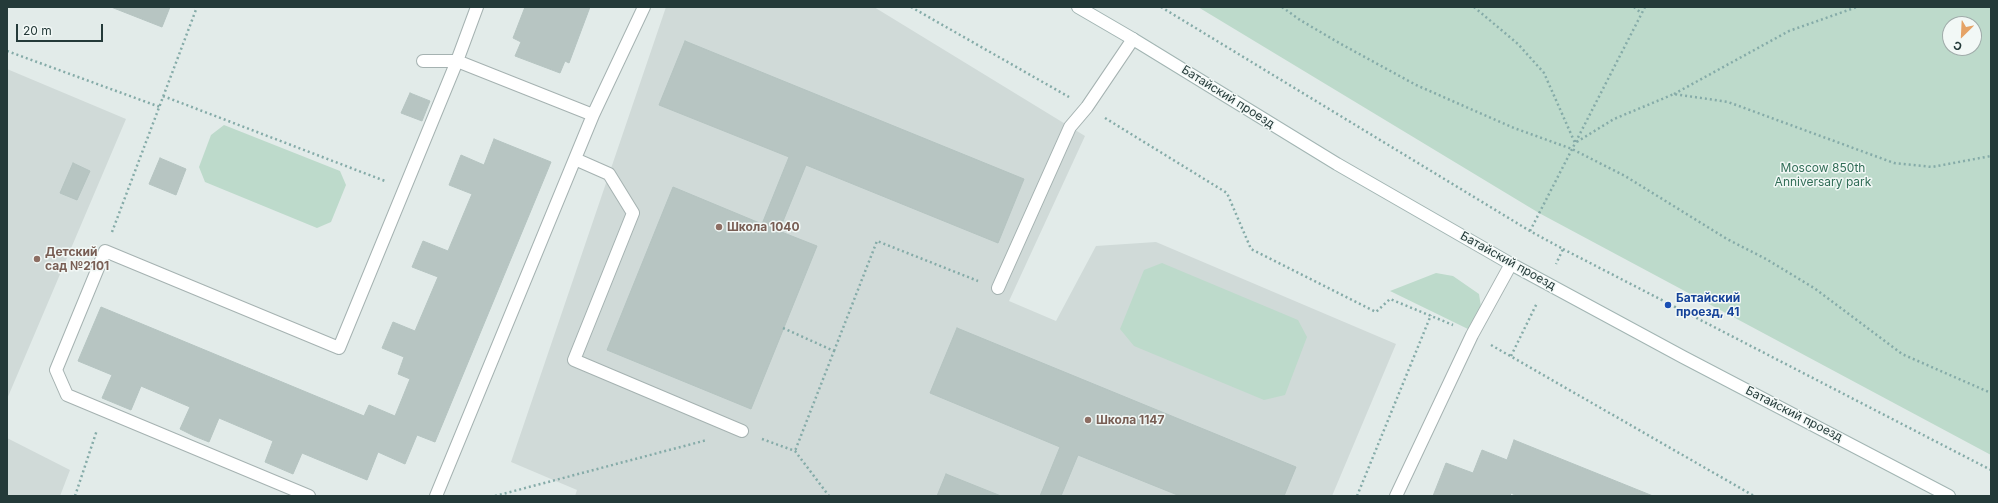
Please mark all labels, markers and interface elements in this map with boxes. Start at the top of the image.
scale bar [18,16,105,42]
north arrow [1942,16,1982,56]
text: 20 m [23,23,52,38]
text: С [1951,38,1964,54]
street label: Батайский проезд [1179,63,1277,131]
park label: Moscow 850th Anniversary park [1775,161,1871,189]
place label: Школа 1040 [727,220,799,234]
marker: Школа 1040 [714,222,724,232]
street label: Батайский проезд [1458,229,1558,293]
place label: Детский сад №2101 [45,245,109,273]
marker: Детский сад №2101 [32,254,42,264]
place label: Батайский проезд, 41 [1676,291,1740,319]
marker: Батайский проезд, 41 [1663,300,1673,310]
street label: Батайский проезд [1743,383,1845,445]
place label: Школа 1147 [1096,413,1164,427]
marker: Школа 1147 [1083,415,1093,425]

